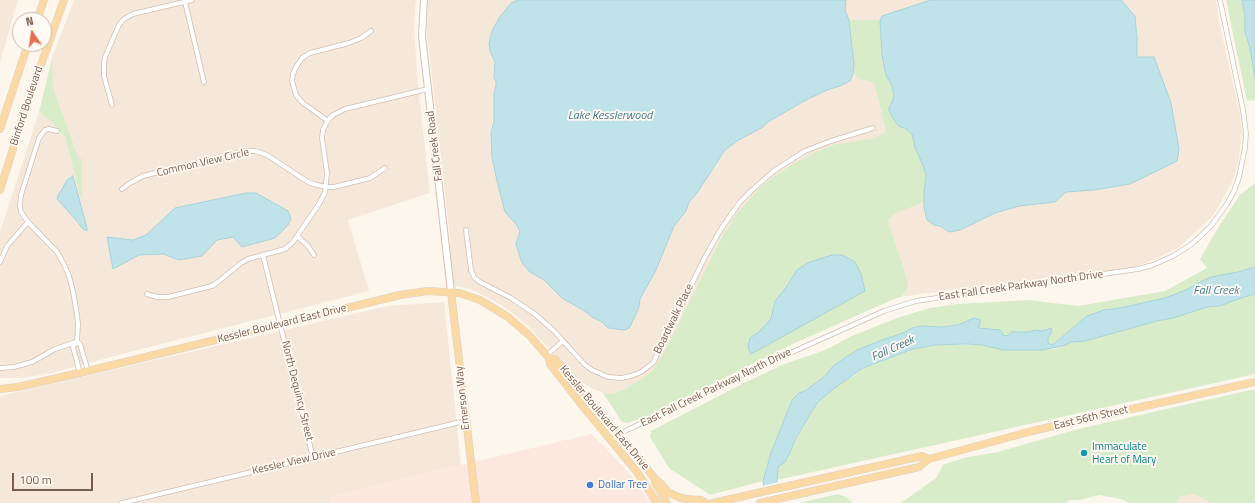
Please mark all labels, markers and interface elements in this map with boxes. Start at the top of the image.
north arrow [12,12,52,52]
text: N [24,13,35,30]
street label: Binford Boulevard [8,65,46,147]
water label: Lake Kesslerwood [568,109,652,123]
street label: Fall Creek Road [424,110,446,182]
street label: Common View Circle [156,146,250,180]
street label: East Fall Creek Parkway North Drive [938,268,1104,304]
street label: Boardwalk Place [651,282,697,356]
water label: Fall Creek [1193,284,1239,298]
street label: Kessler Boulevard East Drive [216,302,348,346]
water label: Fall Creek [869,333,917,365]
street label: North Dequincy Street [278,340,316,442]
street label: East Fall Creek Parkway North Drive [639,346,793,430]
street label: Kessler Boulevard East Drive [556,363,652,473]
street label: Emerson Way [453,365,473,431]
street label: East 56th Street [1053,403,1129,433]
place label: Immaculate Heart of Mary [1092,440,1156,466]
street label: Kessler View Drive [251,446,337,478]
marker: Immaculate Heart of Mary [1079,448,1089,458]
scale bar [14,465,95,491]
text: 100 m [19,470,52,489]
place label: Dollar Tree [598,478,647,492]
marker: Dollar Tree [585,480,595,490]

